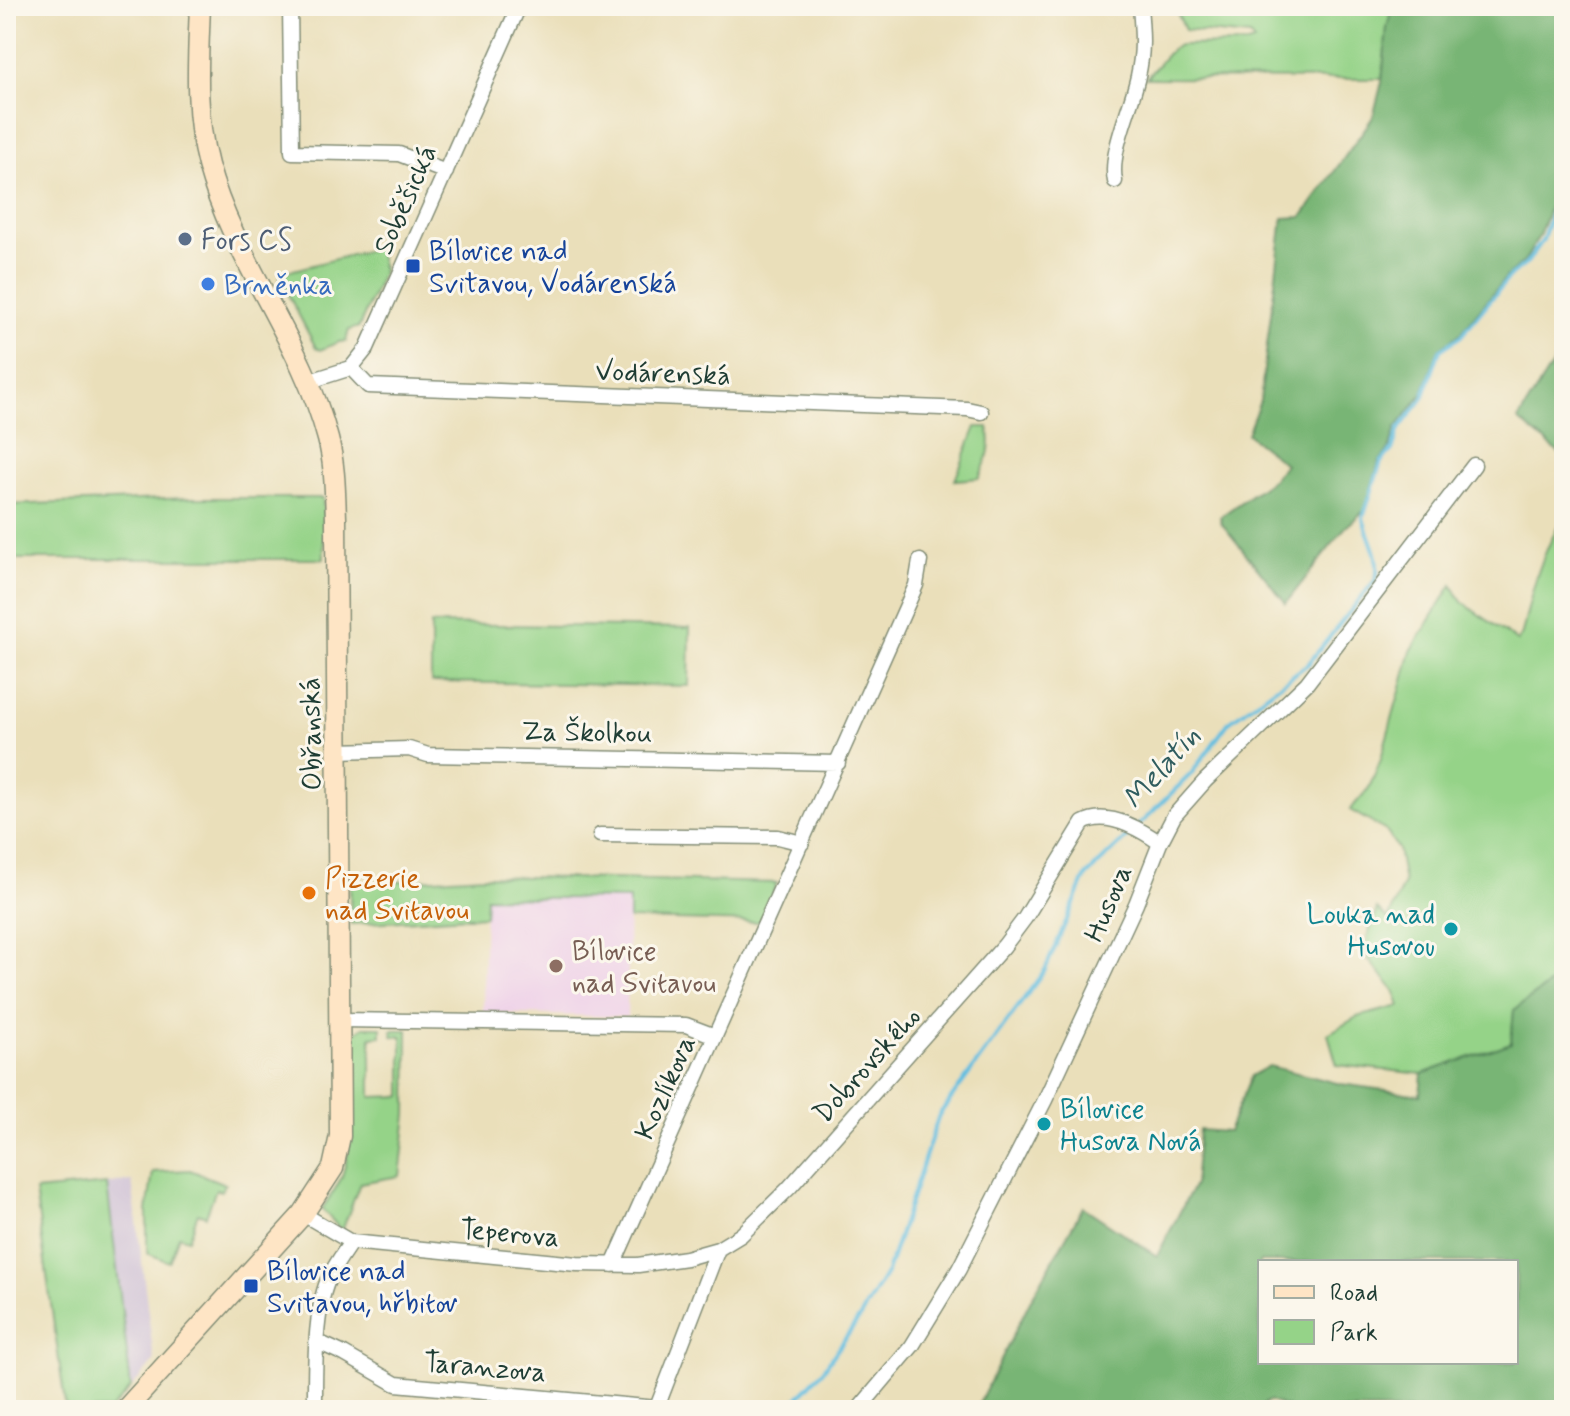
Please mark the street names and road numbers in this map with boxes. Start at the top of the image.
street label: Soběšická [366,139,447,261]
street label: Vodárenská [595,354,731,395]
street label: Obřanská [293,677,332,791]
street label: Za Školkou [521,714,653,753]
street label: Husova [1077,860,1142,948]
street label: Dobrovského [806,1000,930,1132]
street label: Kozlíkova [627,1030,706,1146]
street label: Teperova [459,1212,561,1257]
street label: Taranzova [422,1345,548,1392]

